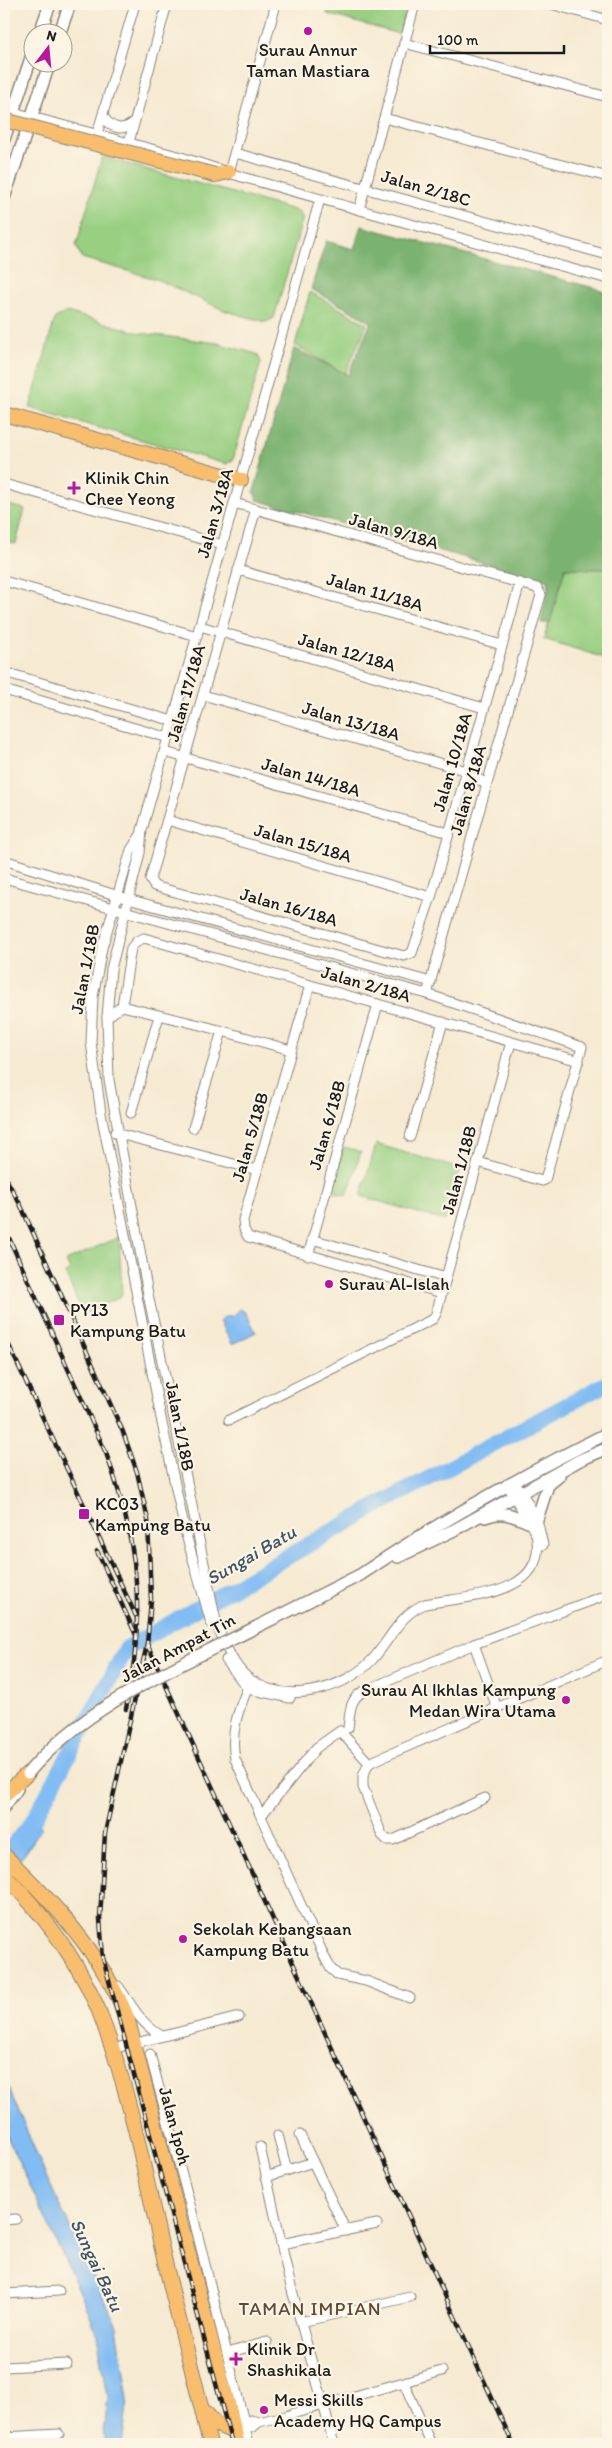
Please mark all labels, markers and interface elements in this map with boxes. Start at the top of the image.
north arrow [22,22,72,72]
scale bar [430,22,563,54]
marker: Surau Annur Taman Mastiara [302,25,314,37]
text: N [45,27,58,45]
text: 100 m [437,31,479,49]
place label: Surau Annur Taman Mastiara [246,39,370,82]
street label: Jalan 2/18C [379,165,473,211]
street label: Jalan 3/18A [192,465,238,560]
place label: Klinik Chin Chee Yeong [85,467,176,510]
marker: Klinik Chin Chee Yeong [67,481,81,495]
street label: Jalan 9/18A [347,508,442,554]
street label: Jalan 11/18A [324,568,426,616]
street label: Jalan 12/18A [296,628,399,677]
street label: Jalan 17/18A [162,641,210,744]
street label: Jalan 13/18A [299,697,403,746]
street label: Jalan 10/18A [427,709,477,814]
street label: Jalan 8/18A [445,742,491,838]
street label: Jalan 14/18A [259,752,363,802]
street label: Jalan 15/18A [252,819,355,868]
street label: Jalan 16/18A [238,883,341,932]
street label: Jalan 1/18B [66,922,104,1016]
street label: Jalan 2/18A [319,961,414,1007]
street label: Jalan 6/18B [304,1078,350,1172]
street label: Jalan 5/18B [227,1090,273,1184]
street label: Jalan 1/18B [437,1123,481,1217]
place label: Surau Al-Islah [339,1273,449,1295]
marker: Surau Al-Islah [323,1278,335,1290]
place label: PY13 Kampung Batu [70,1299,186,1342]
marker: PY13 Kampung Batu [52,1313,66,1327]
street label: Jalan 1/18B [161,1379,199,1473]
place label: KC03 Kampung Batu [95,1493,211,1536]
marker: KC03 Kampung Batu [77,1507,91,1521]
water label: Sungai Batu [202,1520,300,1590]
street label: Jalan Ampat Tin [117,1609,239,1687]
place label: Surau Al Ikhlas Kampung Medan Wira Utama [361,1679,557,1722]
marker: Surau Al Ikhlas Kampung Medan Wira Utama [560,1694,572,1706]
place label: Sekolah Kebangsaan Kampung Batu [193,1918,352,1961]
marker: Sekolah Kebangsaan Kampung Batu [177,1933,189,1945]
street label: Jalan Ipoh [154,2084,196,2168]
water label: Sungai Batu [66,2215,129,2316]
district label: TAMAN IMPIAN [239,2297,381,2320]
place label: Klinik Dr Shashikala [247,2338,332,2381]
marker: Klinik Dr Shashikala [229,2352,243,2366]
place label: Messi Skills Academy HQ Campus [274,2389,442,2432]
marker: Messi Skills Academy HQ Campus [258,2404,270,2416]

